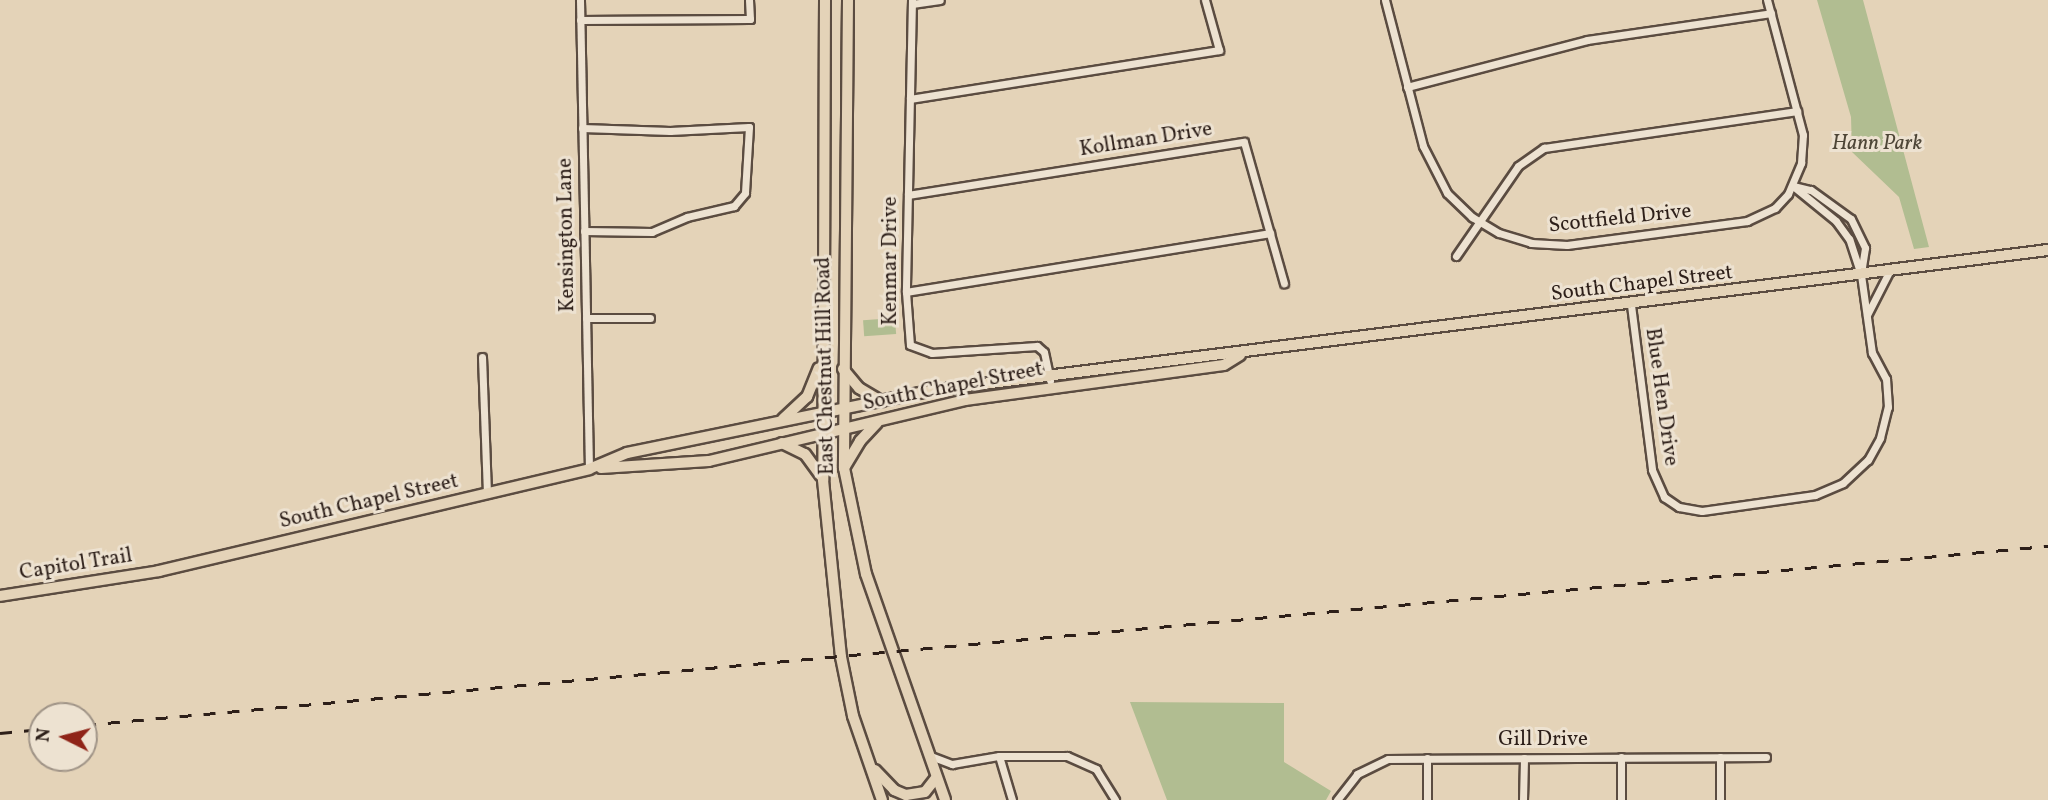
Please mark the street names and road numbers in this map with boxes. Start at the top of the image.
street label: Kollman Drive [1078,117,1214,163]
street label: Kensington Lane [553,158,581,312]
street label: Kenmar Drive [878,196,904,326]
street label: Scottfield Drive [1547,199,1693,239]
street label: East Chestnut Hill Road [811,257,841,475]
street label: South Chapel Street [1550,260,1734,308]
street label: Blue Hen Drive [1639,326,1683,468]
street label: South Chapel Street [861,357,1045,417]
street label: South Chapel Street [277,469,461,535]
street label: Capitol Trail [18,544,134,586]
street label: Gill Drive [1498,727,1588,753]

